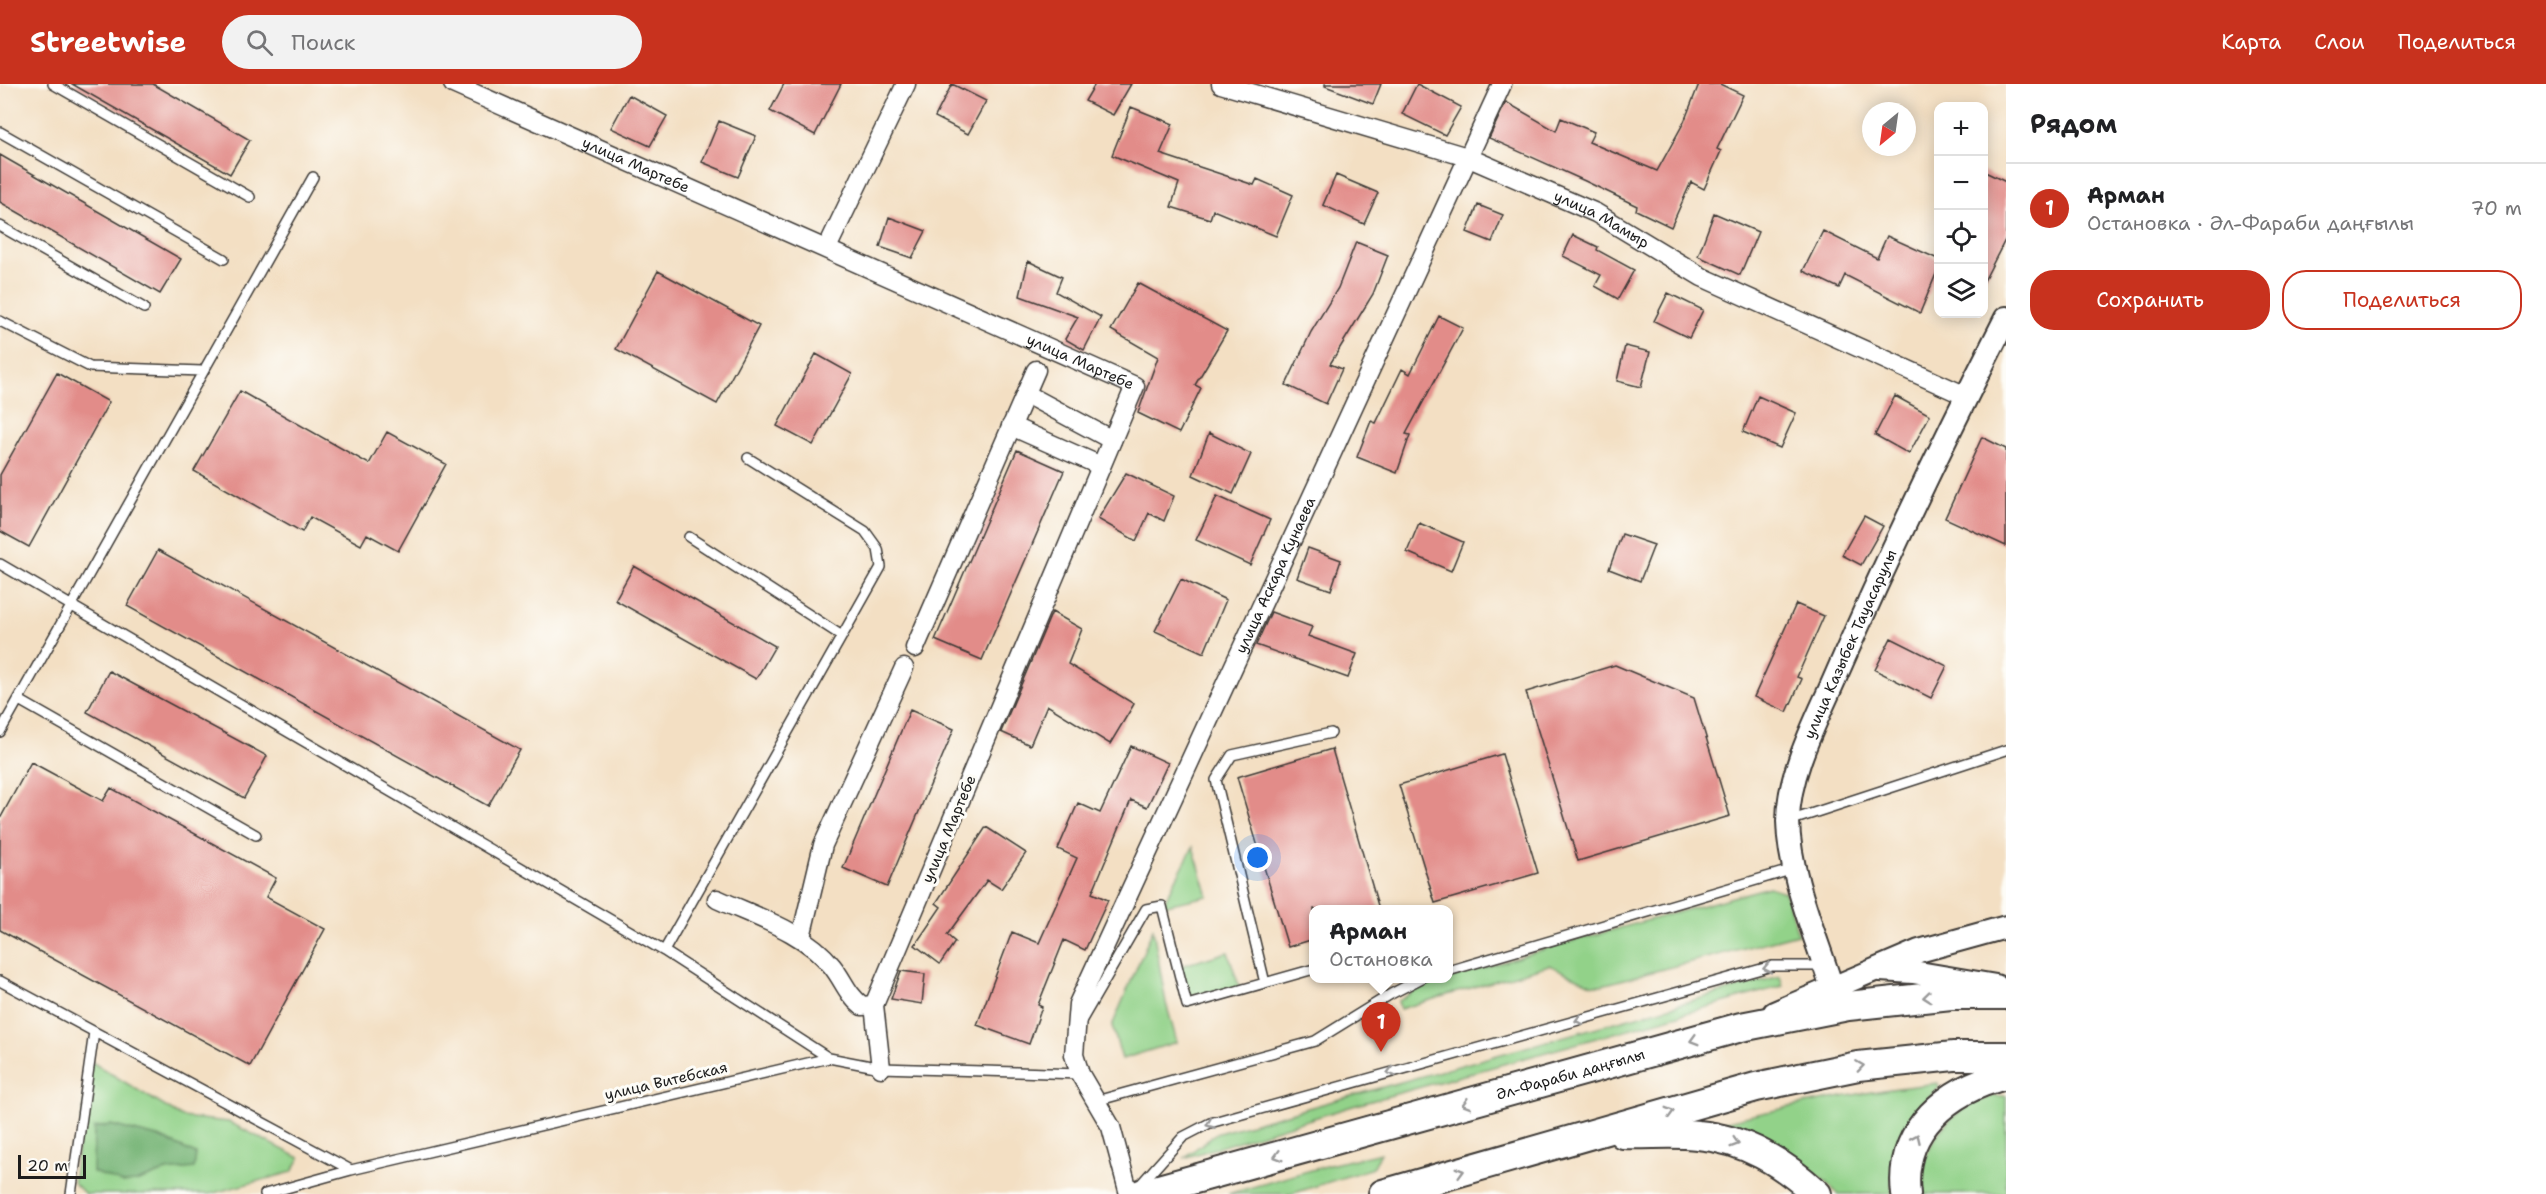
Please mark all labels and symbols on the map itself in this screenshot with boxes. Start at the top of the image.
north arrow [1862,102,1916,156]
street label: улица Мартебе [579,132,693,197]
street label: улица Мамыр [1551,186,1653,253]
street label: улица Мартебе [1023,329,1137,394]
street label: улица Аскара Кунаева [1231,493,1321,657]
street label: улица Казыбек Тауасарулы [1799,546,1901,742]
street label: улица Мартебе [917,772,981,886]
your location [1243,843,1272,872]
one-way arrow [1762,960,1772,973]
one-way arrow [1922,990,1931,1003]
pin: 1 [1362,1002,1400,1052]
one-way arrow [1574,1012,1584,1025]
one-way arrow [1689,1033,1700,1045]
street label: Әл-Фараби даңғылы [1494,1044,1647,1105]
street label: улица Витебская [603,1057,729,1105]
one-way arrow [1855,1061,1864,1073]
one-way arrow [1387,1065,1397,1077]
one-way arrow [1461,1097,1472,1109]
one-way arrow [1664,1107,1675,1119]
one-way arrow [1205,1117,1216,1129]
one-way arrow [1909,1133,1921,1144]
one-way arrow [1729,1136,1740,1148]
one-way arrow [1273,1149,1284,1161]
scale bar [18,1152,86,1180]
one-way arrow [1454,1167,1465,1179]

